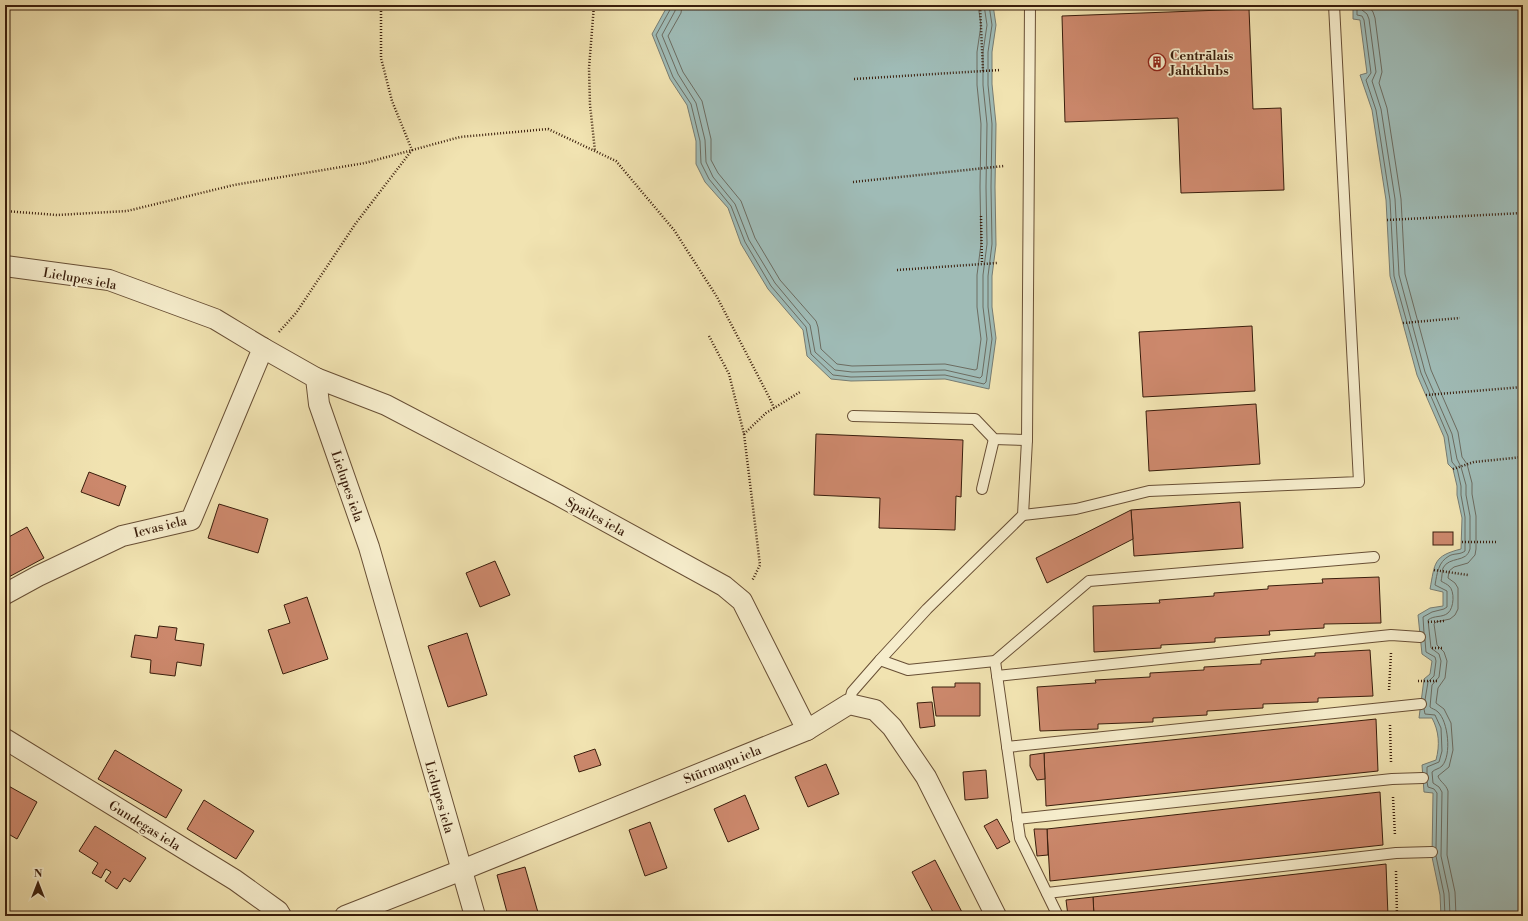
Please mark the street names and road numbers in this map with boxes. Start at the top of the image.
street label: Lielupes iela [42,265,118,293]
street label: Lielupes iela [327,449,367,525]
street label: Spailes iela [563,494,629,540]
street label: Ievas iela [132,513,189,541]
street label: Stūrmaņu iela [681,742,764,788]
street label: Lielupes iela [421,759,457,836]
street label: Gundegas iela [106,797,184,854]

